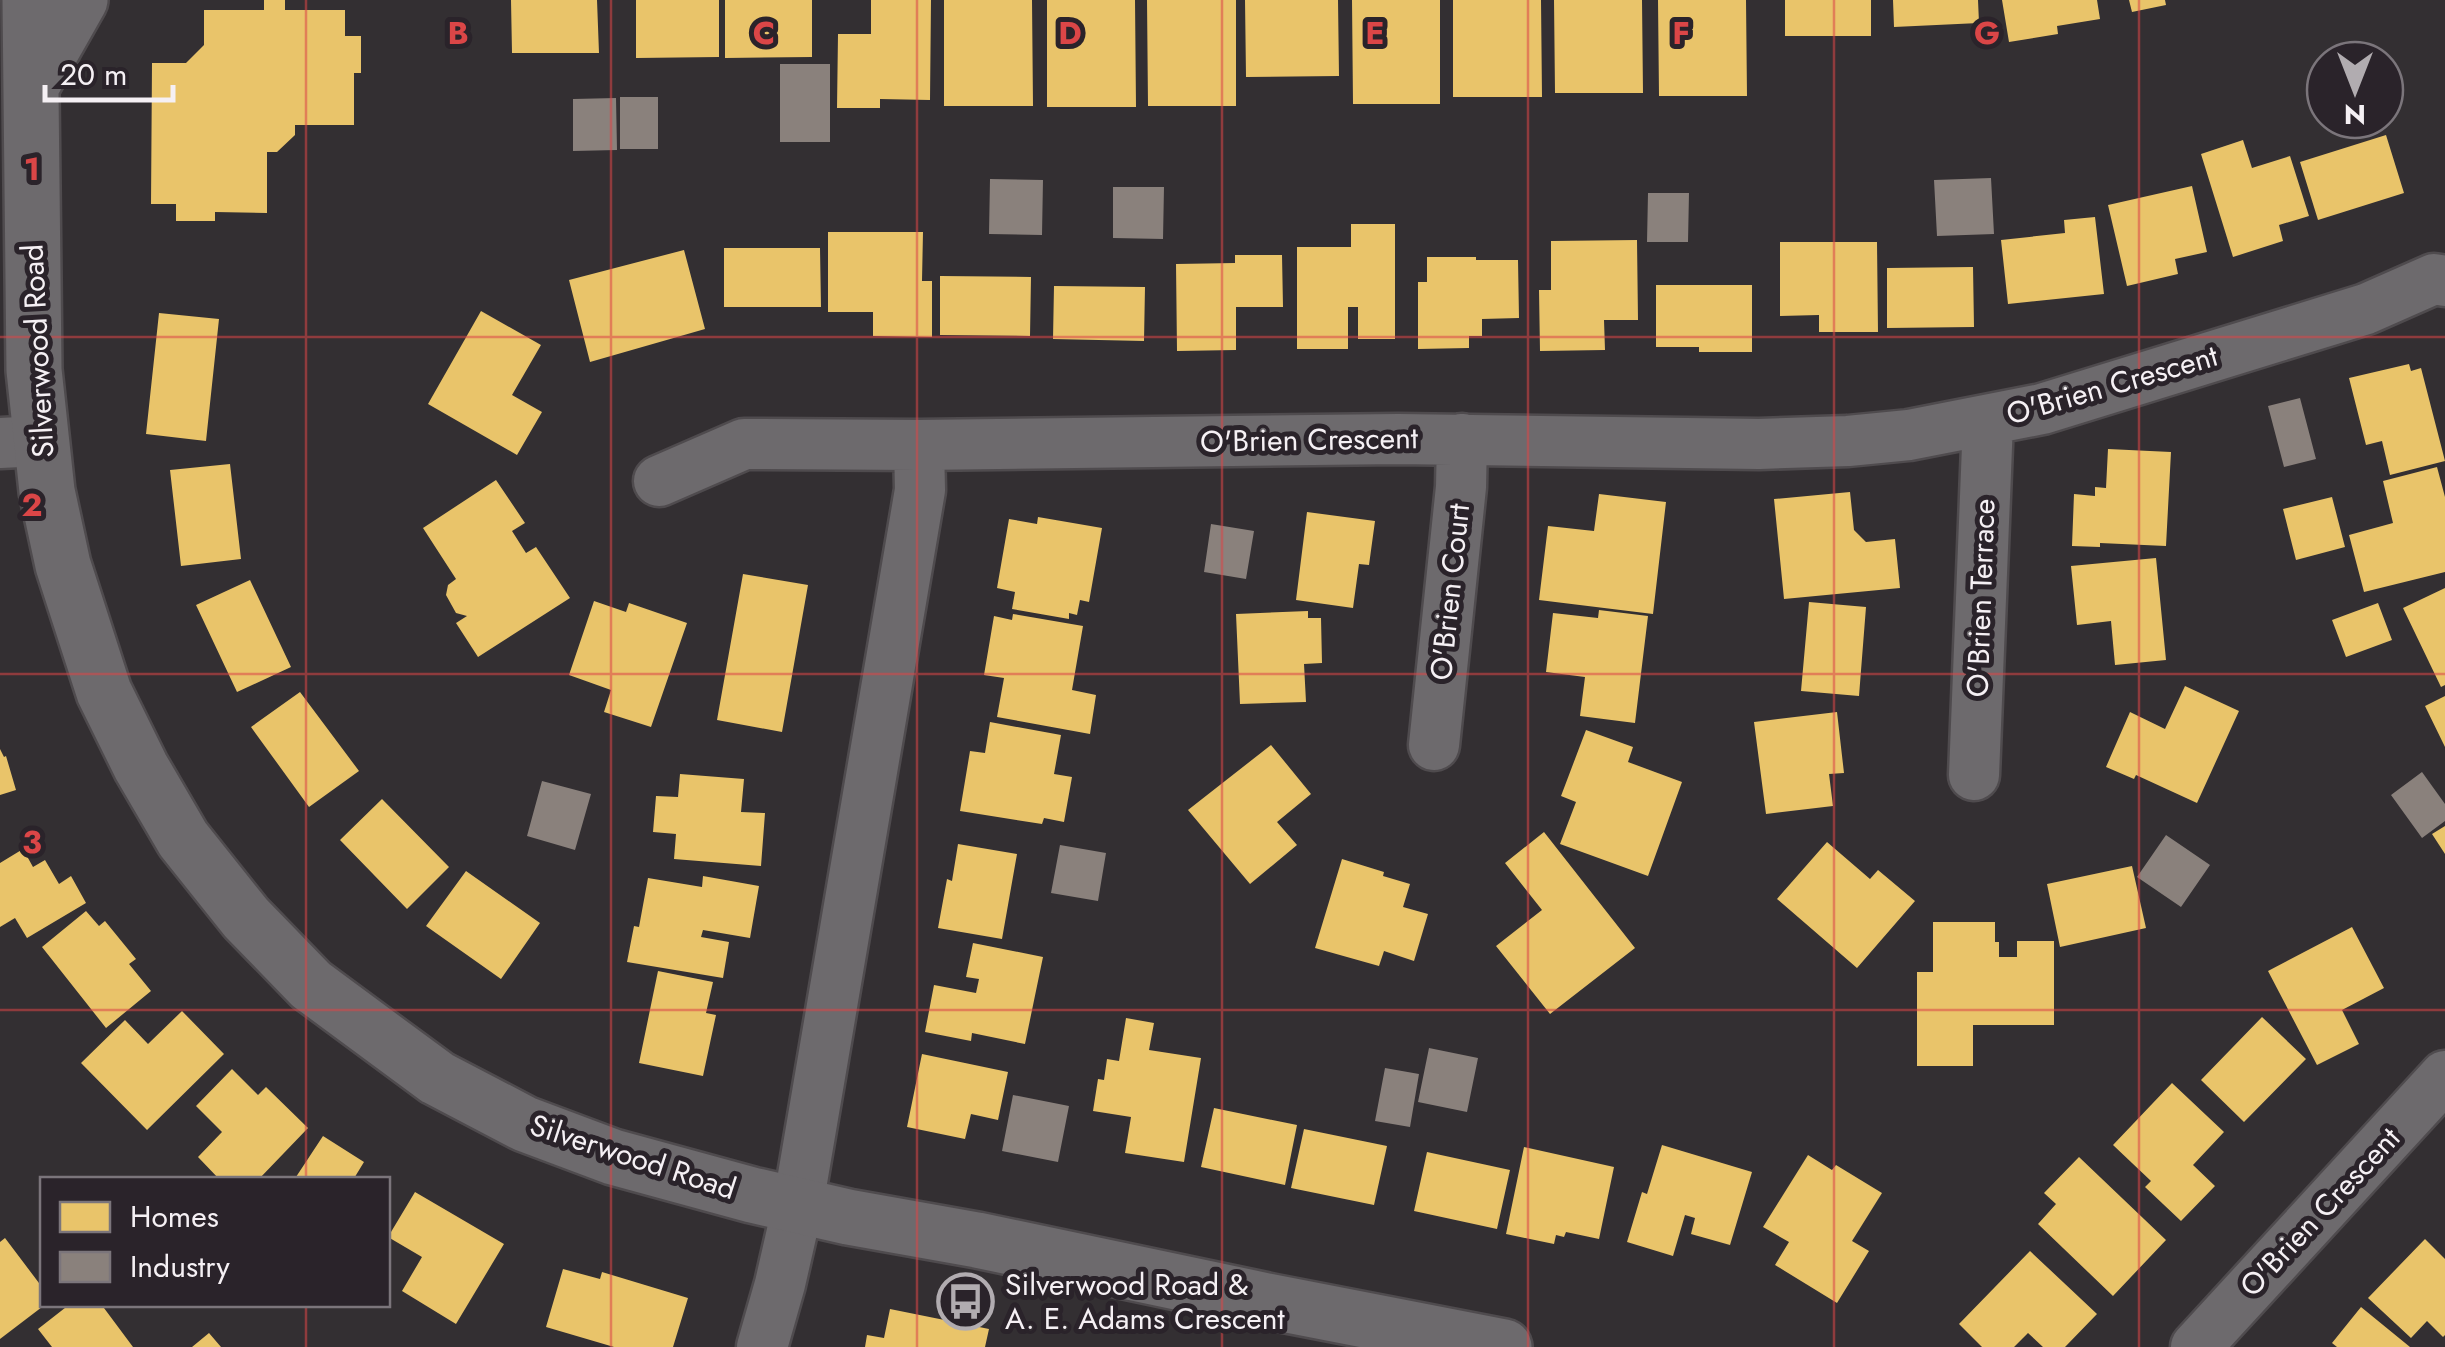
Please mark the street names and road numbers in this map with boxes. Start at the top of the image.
street label: Silverwood Road [10,243,65,459]
street label: O'Brien Crescent [2001,334,2223,435]
street label: O'Brien Crescent [1200,416,1419,463]
street label: O'Brien Terrace [1956,498,2005,698]
street label: O'Brien Court [1419,501,1480,682]
street label: Silverwood Road [525,1103,742,1210]
street label: O'Brien Crescent [2230,1117,2410,1306]

